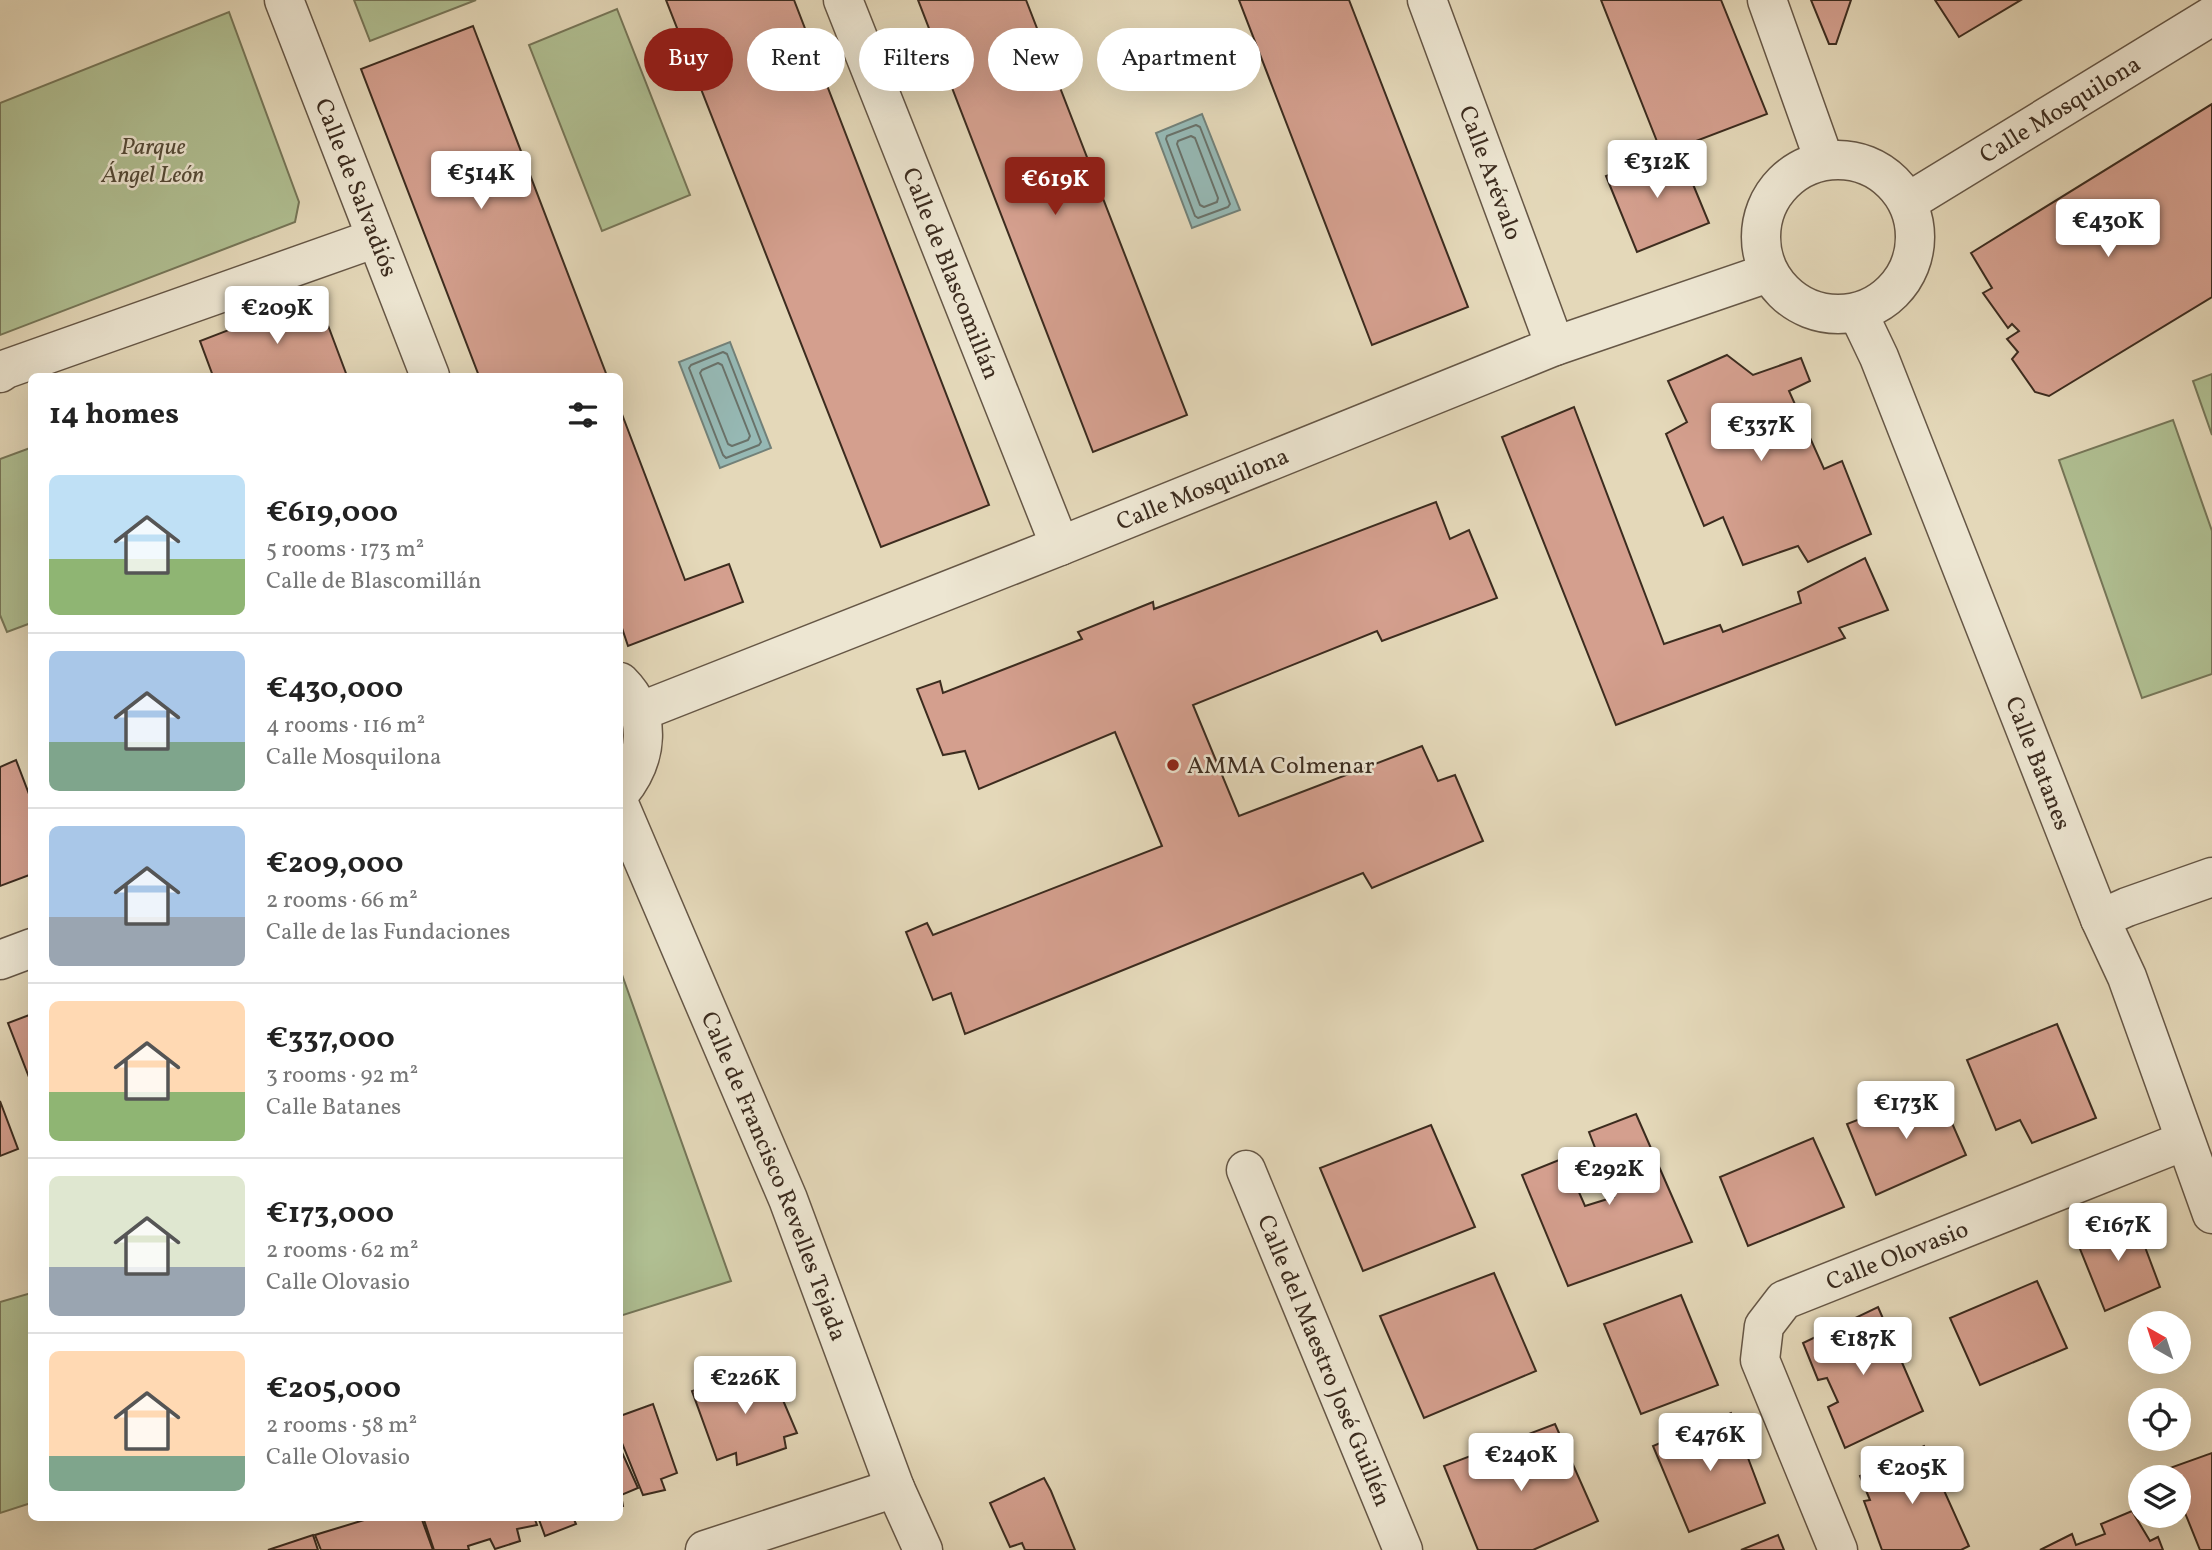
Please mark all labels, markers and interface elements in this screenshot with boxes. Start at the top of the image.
chip: Buy [644,28,733,91]
chip: Rent [747,28,845,91]
chip: Filters [859,28,974,91]
chip: New [988,28,1083,91]
chip: Apartment [1097,28,1261,91]
street label: Calle Mosquilona [1974,48,2148,173]
street label: Calle de Salvadiós [305,94,405,282]
street label: Calle Arévalo [1449,101,1529,245]
park label: Parque Ángel León [100,131,205,193]
pin: €312K [1608,140,1706,200]
text: €312K [1624,147,1690,179]
pin: €514K [432,152,530,211]
text: €514K [447,158,515,190]
pin: €619K [1006,158,1104,217]
street label: Calle de Blascomillán [892,163,1007,385]
text: €619K [1021,164,1089,196]
pin: €430K [2059,200,2157,259]
text: €430K [2072,206,2144,238]
pin: €209K [228,286,326,346]
text: €209K [241,293,313,325]
text: 14 homes [49,394,179,436]
icon: filters [564,396,602,434]
pin: €337K [1712,404,1810,463]
text: €337K [1727,410,1795,442]
street label: Calle Mosquilona [1112,440,1294,540]
text: €619,000 [266,492,398,534]
icon: home [105,503,189,587]
text: 5 rooms · 173 m² [266,534,424,566]
text: Calle de Blascomillán [266,566,481,598]
text: €430,000 [266,668,403,710]
icon: home [105,679,189,763]
street label: Calle Batanes [1995,692,2078,836]
text: 4 rooms · 116 m² [266,710,425,742]
text: Calle Mosquilona [266,742,442,774]
place label: AMMA Colmenar [1187,750,1375,784]
marker: AMMA Colmenar [1165,757,1181,773]
text: €209,000 [266,843,403,885]
icon: home [105,854,189,938]
text: 2 rooms · 66 m² [266,885,418,917]
text: Calle de las Fundaciones [266,917,510,949]
street label: Calle de Francisco Revelles Tejada [691,1007,854,1346]
text: €337,000 [266,1018,395,1060]
icon: home [105,1029,189,1113]
text: 3 rooms · 92 m² [266,1060,418,1092]
pin: €173K [1857,1082,1955,1141]
text: €173K [1873,1088,1939,1120]
text: Calle Batanes [266,1092,401,1124]
pin: €292K [1560,1148,1658,1207]
text: €292K [1574,1154,1644,1186]
text: €173,000 [266,1193,394,1235]
icon: home [105,1204,189,1288]
pin: €167K [2069,1204,2167,1263]
street label: Calle del Maestro José Guillén [1247,1210,1398,1512]
text: €167K [2085,1210,2151,1242]
street label: Calle Olovasio [1822,1213,1974,1301]
text: 2 rooms · 62 m² [266,1235,418,1267]
text: Calle Olovasio [266,1267,410,1299]
north arrow [2128,1311,2191,1374]
map controls [2128,1311,2191,1528]
pin: €187K [1814,1318,1912,1377]
text: €187K [1830,1324,1896,1356]
pin: €226K [696,1356,794,1416]
text: €226K [710,1363,780,1395]
text: €205,000 [266,1368,401,1410]
icon: home [105,1379,189,1463]
button: locate [2128,1388,2191,1451]
text: 2 rooms · 58 m² [266,1410,417,1442]
pin: €476K [1661,1414,1759,1473]
text: €476K [1675,1420,1745,1452]
pin: €240K [1472,1434,1570,1493]
text: €240K [1485,1440,1557,1472]
text: Calle Olovasio [266,1442,410,1474]
pin: €205K [1863,1446,1961,1506]
text: €205K [1877,1453,1947,1485]
button: layers [2128,1465,2191,1528]

